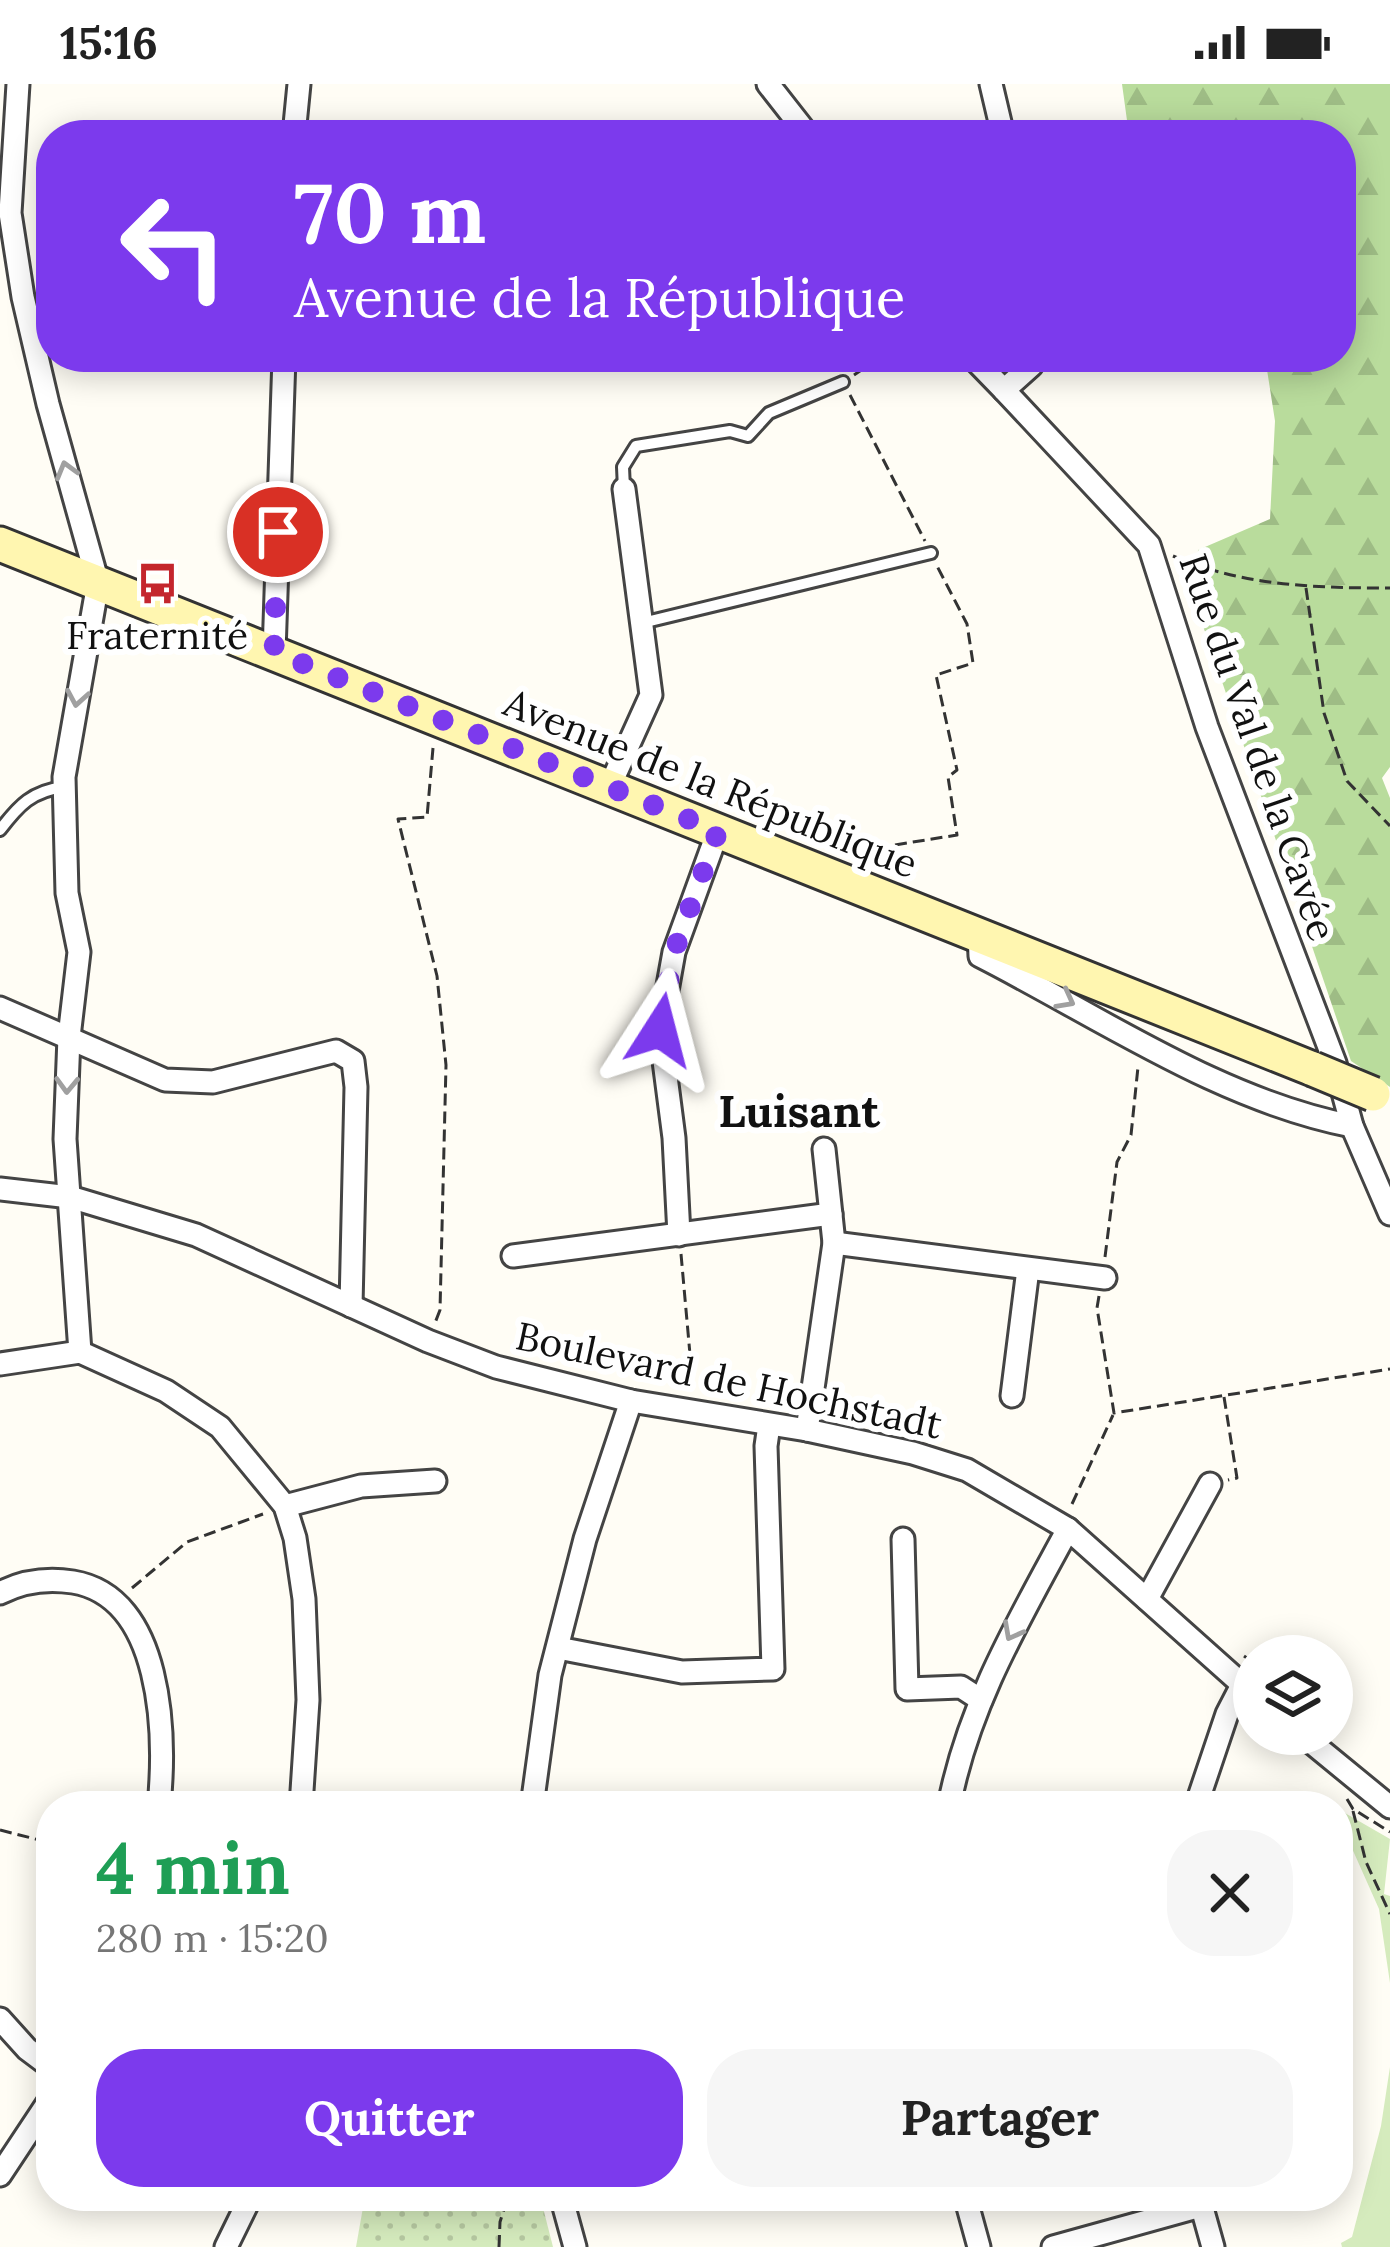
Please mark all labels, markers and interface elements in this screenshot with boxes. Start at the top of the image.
text: 15:16 [60,14,158,71]
text: 70 m [294,158,486,266]
icon: left [96,168,252,324]
text: Avenue de la République [294,263,905,332]
one-way arrow [56,460,81,481]
pin [227,481,329,583]
icon: arrive [245,499,311,565]
street label: Rue du Val de la Cavée [1168,547,1348,947]
bus stop icon: Fraternité [134,560,180,606]
place label: Fraternité [66,610,248,660]
street label: Avenue de la République [496,677,925,889]
one-way arrow [65,688,91,708]
position arrow [597,967,723,1093]
one-way arrow [1053,986,1074,1009]
one-way arrow [54,1076,80,1095]
district label: Luisant [718,1082,881,1139]
street label: Boulevard de Hochstadt [511,1310,947,1450]
one-way arrow [1004,1619,1027,1641]
map controls [1233,1635,1353,1755]
button: layers [1233,1635,1353,1755]
text: 4 min [96,1822,290,1914]
button: close [1167,1830,1293,1956]
text: 280 m · 15:20 [96,1913,329,1963]
button: Quitter [96,2049,683,2187]
button: Partager [707,2049,1293,2187]

